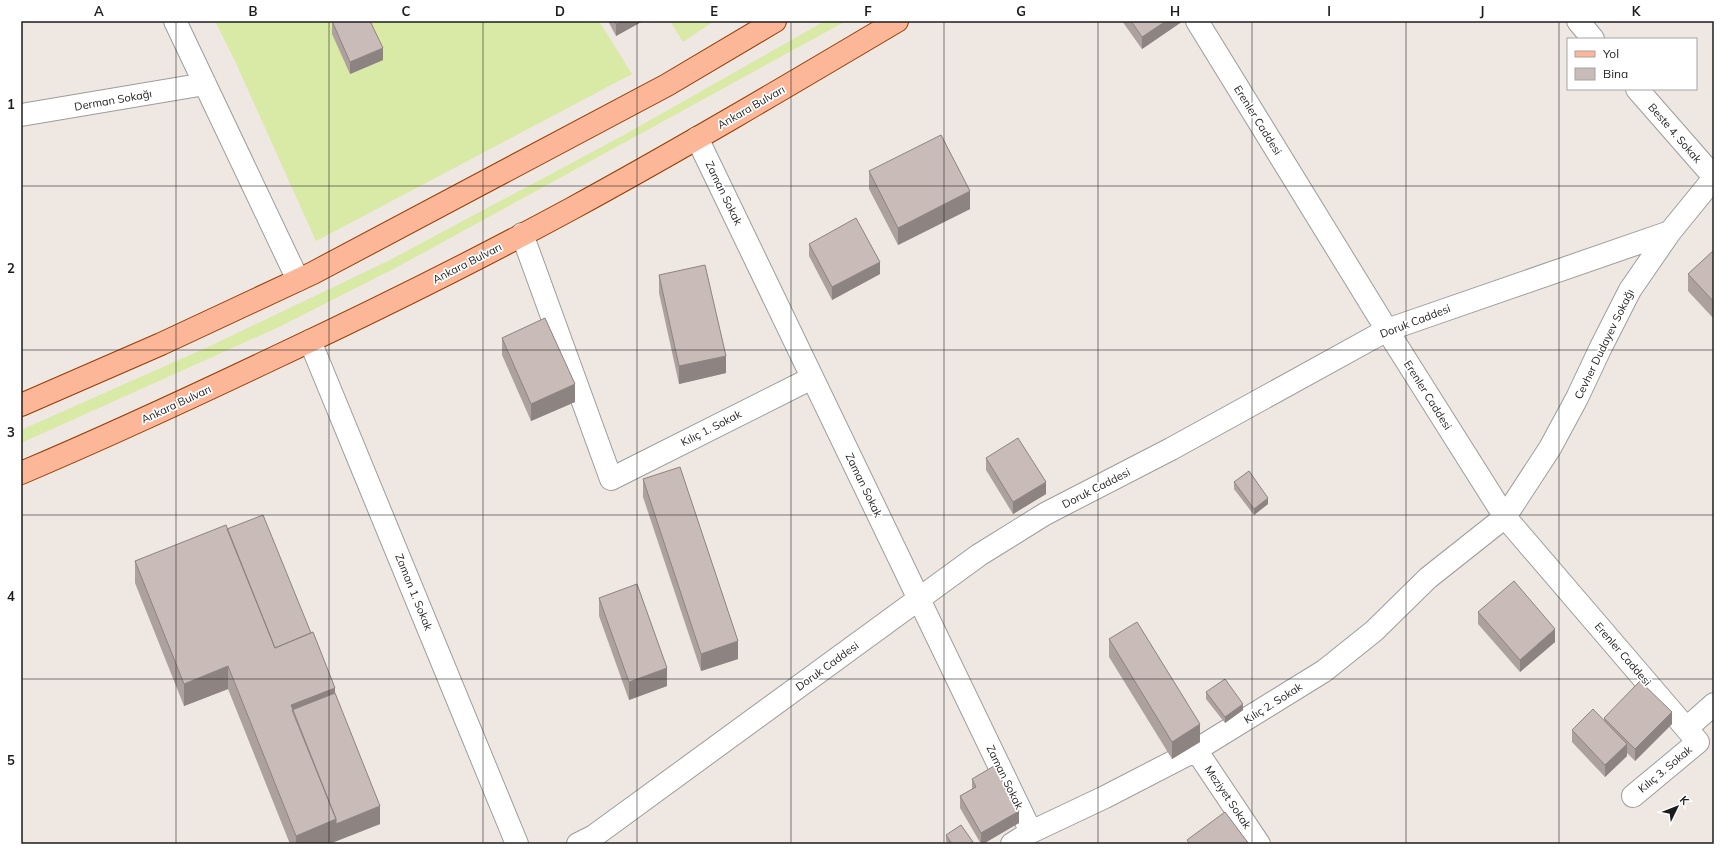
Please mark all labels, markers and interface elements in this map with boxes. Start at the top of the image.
text: A [94,3,104,19]
text: B [249,3,258,19]
text: C [402,3,411,19]
text: D [555,3,565,19]
text: E [710,3,718,19]
text: F [864,3,872,19]
text: G [1016,3,1026,19]
text: H [1170,3,1180,19]
text: I [1327,3,1331,19]
text: J [1480,3,1484,19]
text: K [1632,3,1642,19]
legend [1567,38,1697,90]
text: Yol [1602,46,1619,61]
text: Bina [1603,66,1628,81]
street label: Ankara Bulvarı [715,82,787,132]
street label: Erenler Caddesi [1231,83,1285,157]
street label: Derman Sokağı [73,86,153,114]
text: 1 [7,96,15,112]
street label: Beste 4. Sokak [1645,100,1705,166]
street label: Zaman Sokak [702,159,746,228]
street label: Ankara Bulvarı [430,240,504,286]
text: 2 [7,260,15,276]
street label: Cevher Dudayev Sokağı [1571,287,1637,401]
street label: Doruk Caddesi [1378,301,1452,341]
street label: Erenler Caddesi [1401,358,1455,432]
street label: Ankara Bulvarı [139,382,213,426]
street label: Kılıç 1. Sokak [678,407,744,449]
text: 3 [7,424,15,440]
street label: Zaman Sokak [842,451,886,520]
street label: Doruk Caddesi [1060,465,1132,511]
street label: Zaman 1. Sokak [392,552,436,633]
text: 4 [7,588,15,604]
street label: Erenler Caddesi [1592,619,1654,689]
street label: Doruk Caddesi [793,638,861,694]
street label: Kılıç 2. Sokak [1241,679,1305,726]
street label: Kılıç 3. Sokak [1635,742,1695,796]
street label: Zaman Sokak [983,743,1027,812]
text: 5 [7,752,15,768]
street label: Meziyet Sokak [1202,763,1254,832]
north arrow [1657,787,1697,827]
text: K [1677,793,1692,808]

